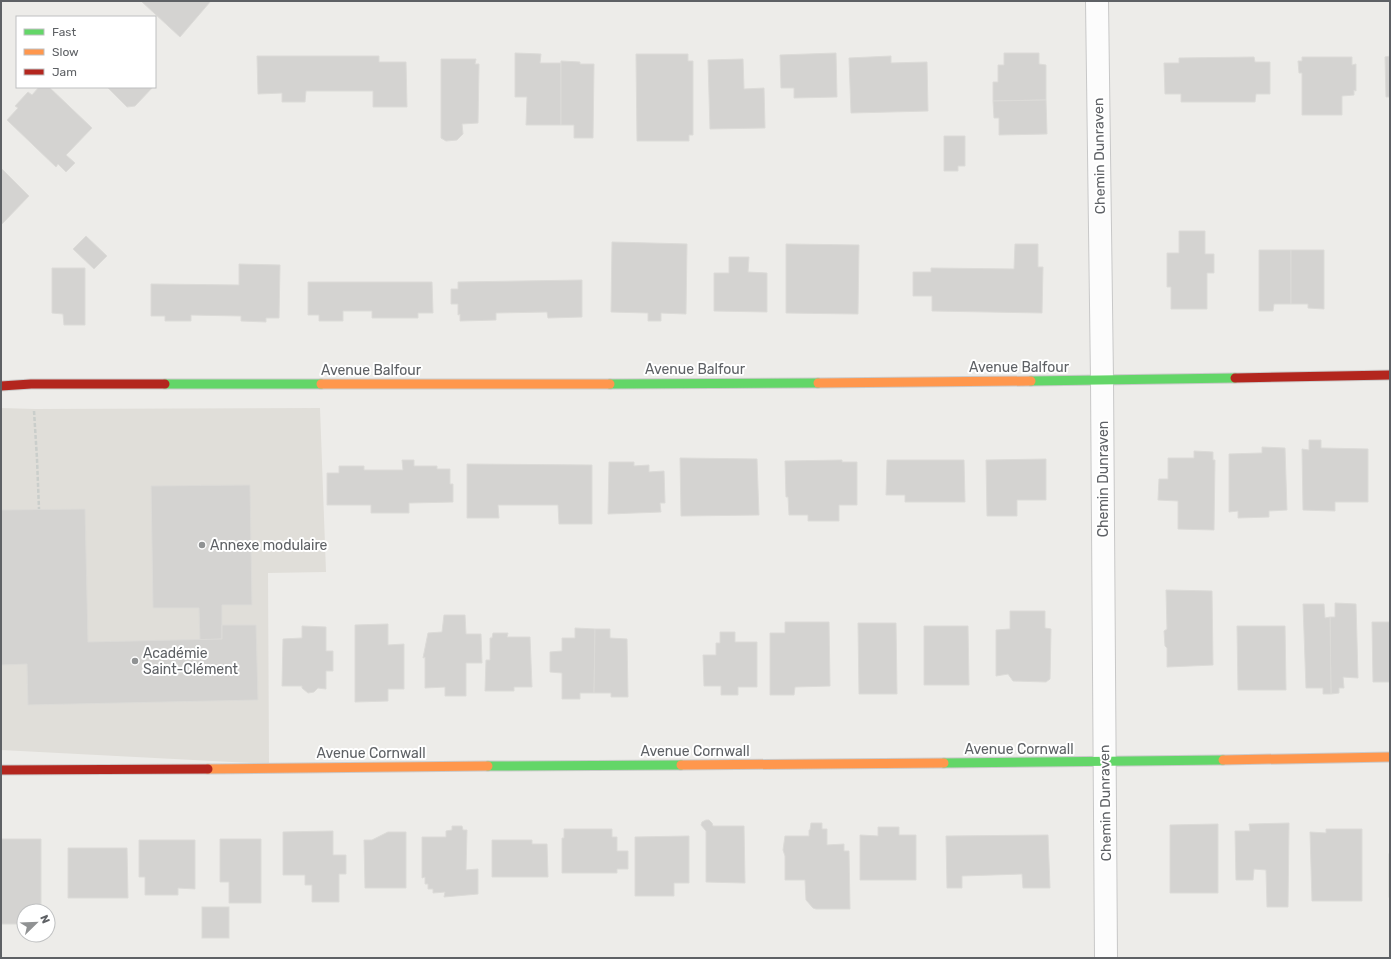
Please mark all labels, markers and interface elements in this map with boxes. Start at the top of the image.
legend [16,16,156,88]
text: Fast [52,25,76,39]
text: Slow [52,45,79,59]
text: Jam [52,65,77,79]
street label: Chemin Dunraven [1090,98,1109,214]
street label: Avenue Balfour [969,359,1070,376]
street label: Avenue Balfour [645,361,746,378]
street label: Avenue Balfour [321,362,422,379]
street label: Chemin Dunraven [1095,421,1112,537]
place label: Annexe modulaire [210,537,328,554]
marker: Annexe modulaire [197,540,207,550]
place label: Académie Saint-Clément [143,645,239,678]
marker: Académie Saint-Clément [130,656,140,666]
street label: Avenue Cornwall [964,741,1074,758]
street label: Avenue Cornwall [640,743,750,760]
street label: Avenue Cornwall [316,745,426,762]
street label: Chemin Dunraven [1096,745,1115,861]
north arrow [16,903,56,943]
text: N [37,913,52,926]

